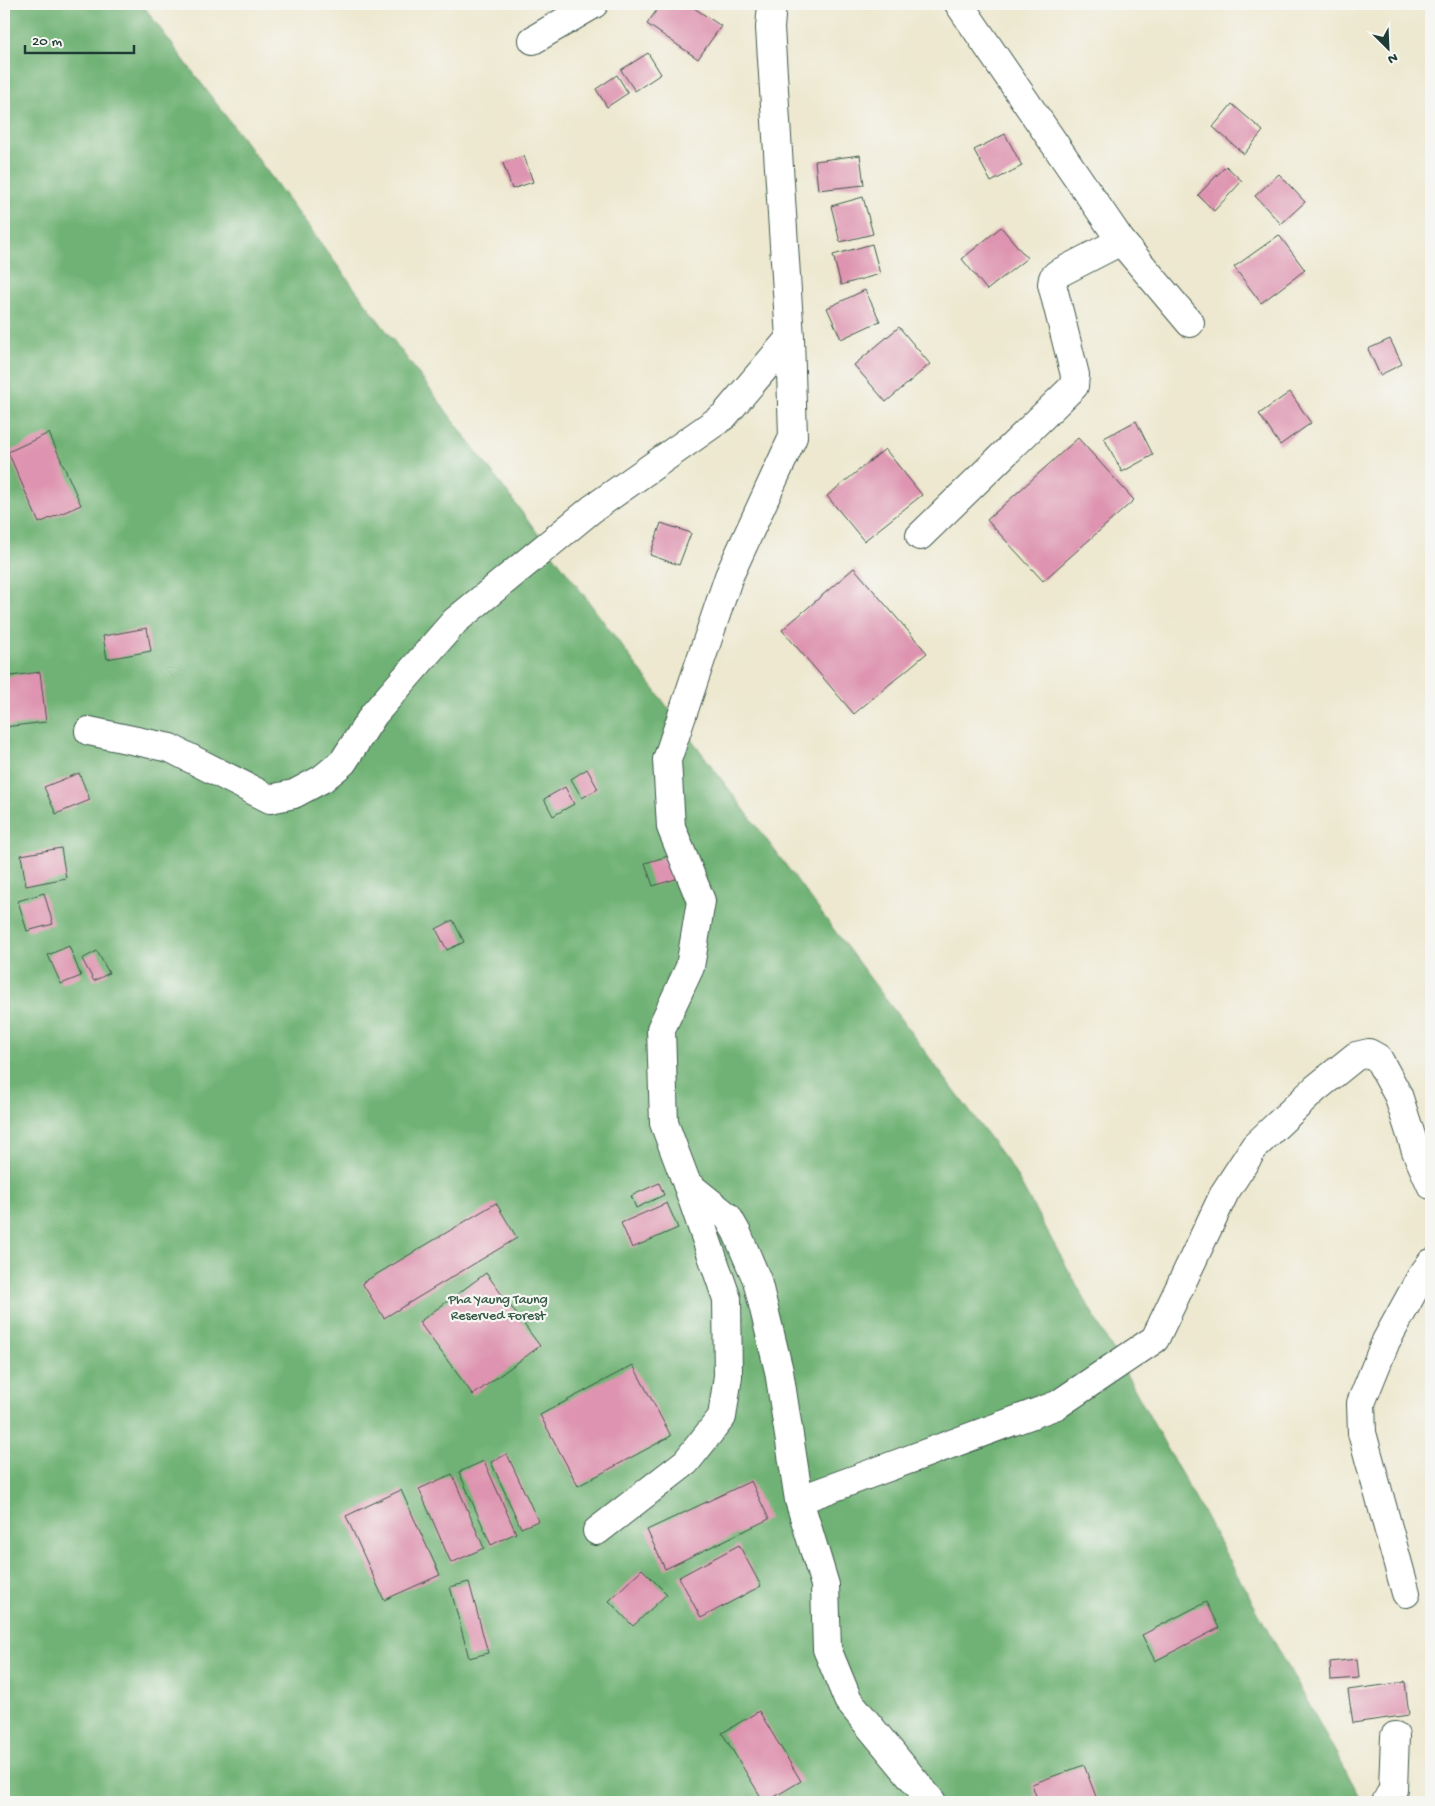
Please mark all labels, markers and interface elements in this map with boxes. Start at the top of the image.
scale bar [25,22,134,54]
north arrow [1362,22,1412,72]
text: 20 m [32,33,62,51]
text: N [1385,48,1400,67]
park label: Pha Yaung Taung Reserved Forest [447,1292,548,1325]

